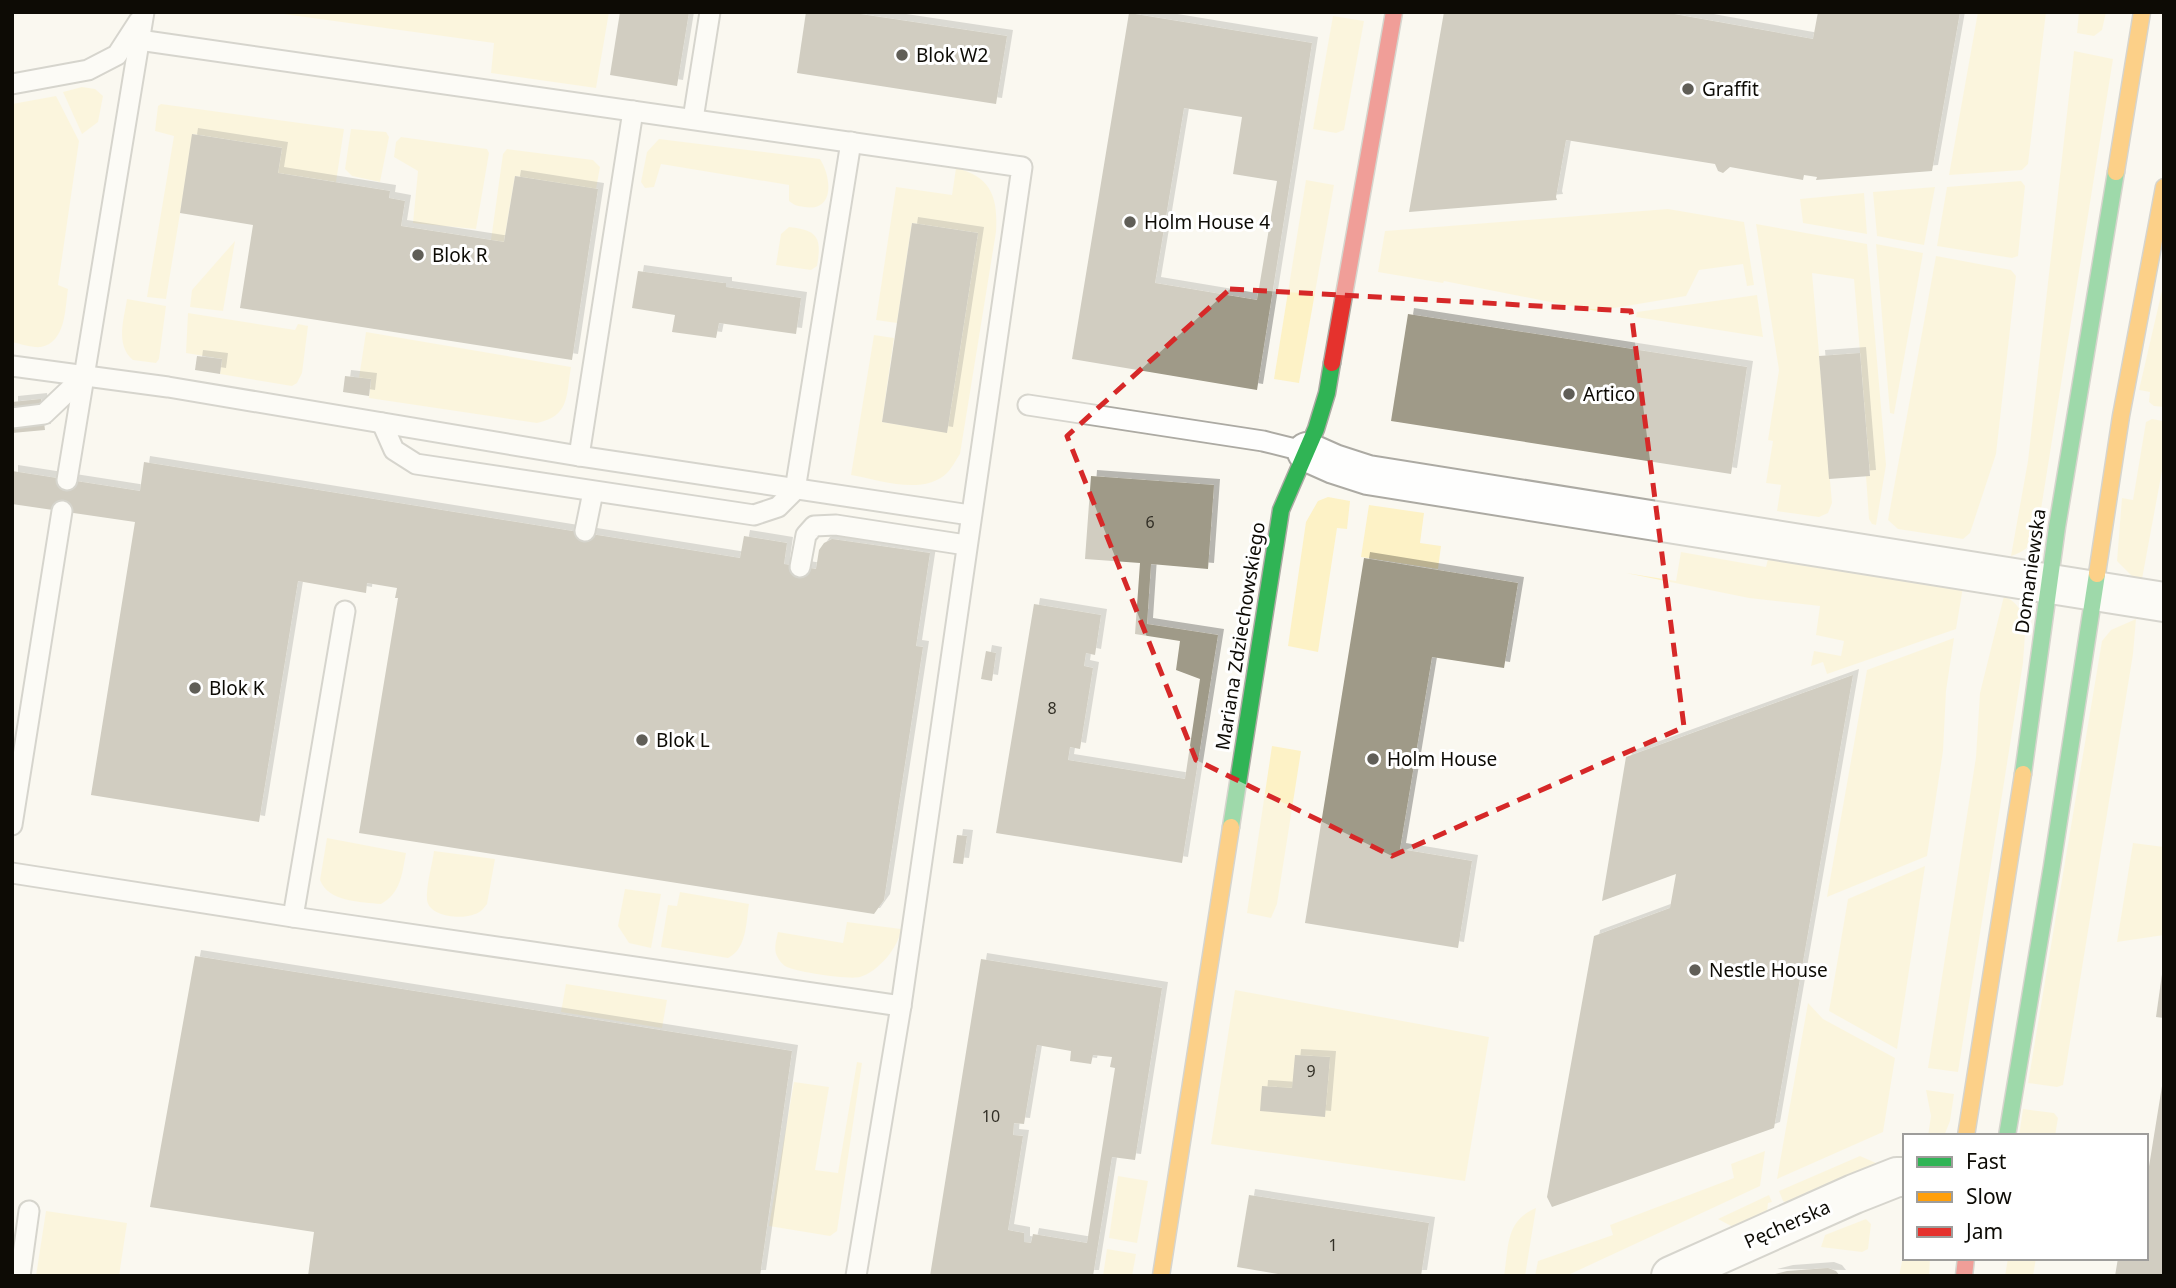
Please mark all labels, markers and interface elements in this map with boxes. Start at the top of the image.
place label: Blok W2 [916,42,988,68]
marker: Blok W2 [894,47,910,63]
place label: Graffit [1702,76,1759,102]
marker: Graffit [1680,81,1696,97]
place label: Holm House 4 [1144,209,1270,235]
marker: Holm House 4 [1122,214,1138,230]
place label: Blok R [432,242,488,268]
marker: Blok R [410,247,426,263]
place label: Artico [1583,381,1635,407]
marker: Artico [1561,386,1577,402]
street label: Domaniewska [2008,507,2052,635]
house number: 6 [1145,511,1155,533]
street label: Mariana Zdziechowskiego [1209,520,1271,752]
place label: Blok K [209,675,265,701]
marker: Blok K [187,680,203,696]
house number: 8 [1047,697,1057,719]
place label: Blok L [656,727,710,753]
marker: Blok L [634,732,650,748]
place label: Holm House [1387,746,1497,772]
marker: Holm House [1365,751,1381,767]
place label: Nestle House [1709,957,1828,983]
marker: Nestle House [1687,962,1703,978]
house number: 9 [1306,1060,1316,1082]
house number: 10 [982,1105,1000,1127]
legend [1903,1134,2148,1260]
text: Fast [1966,1147,2007,1175]
text: Slow [1966,1182,2012,1210]
street label: Pęcherska [1740,1194,1834,1254]
text: Jam [1964,1217,2003,1245]
house number: 1 [1328,1234,1338,1256]

